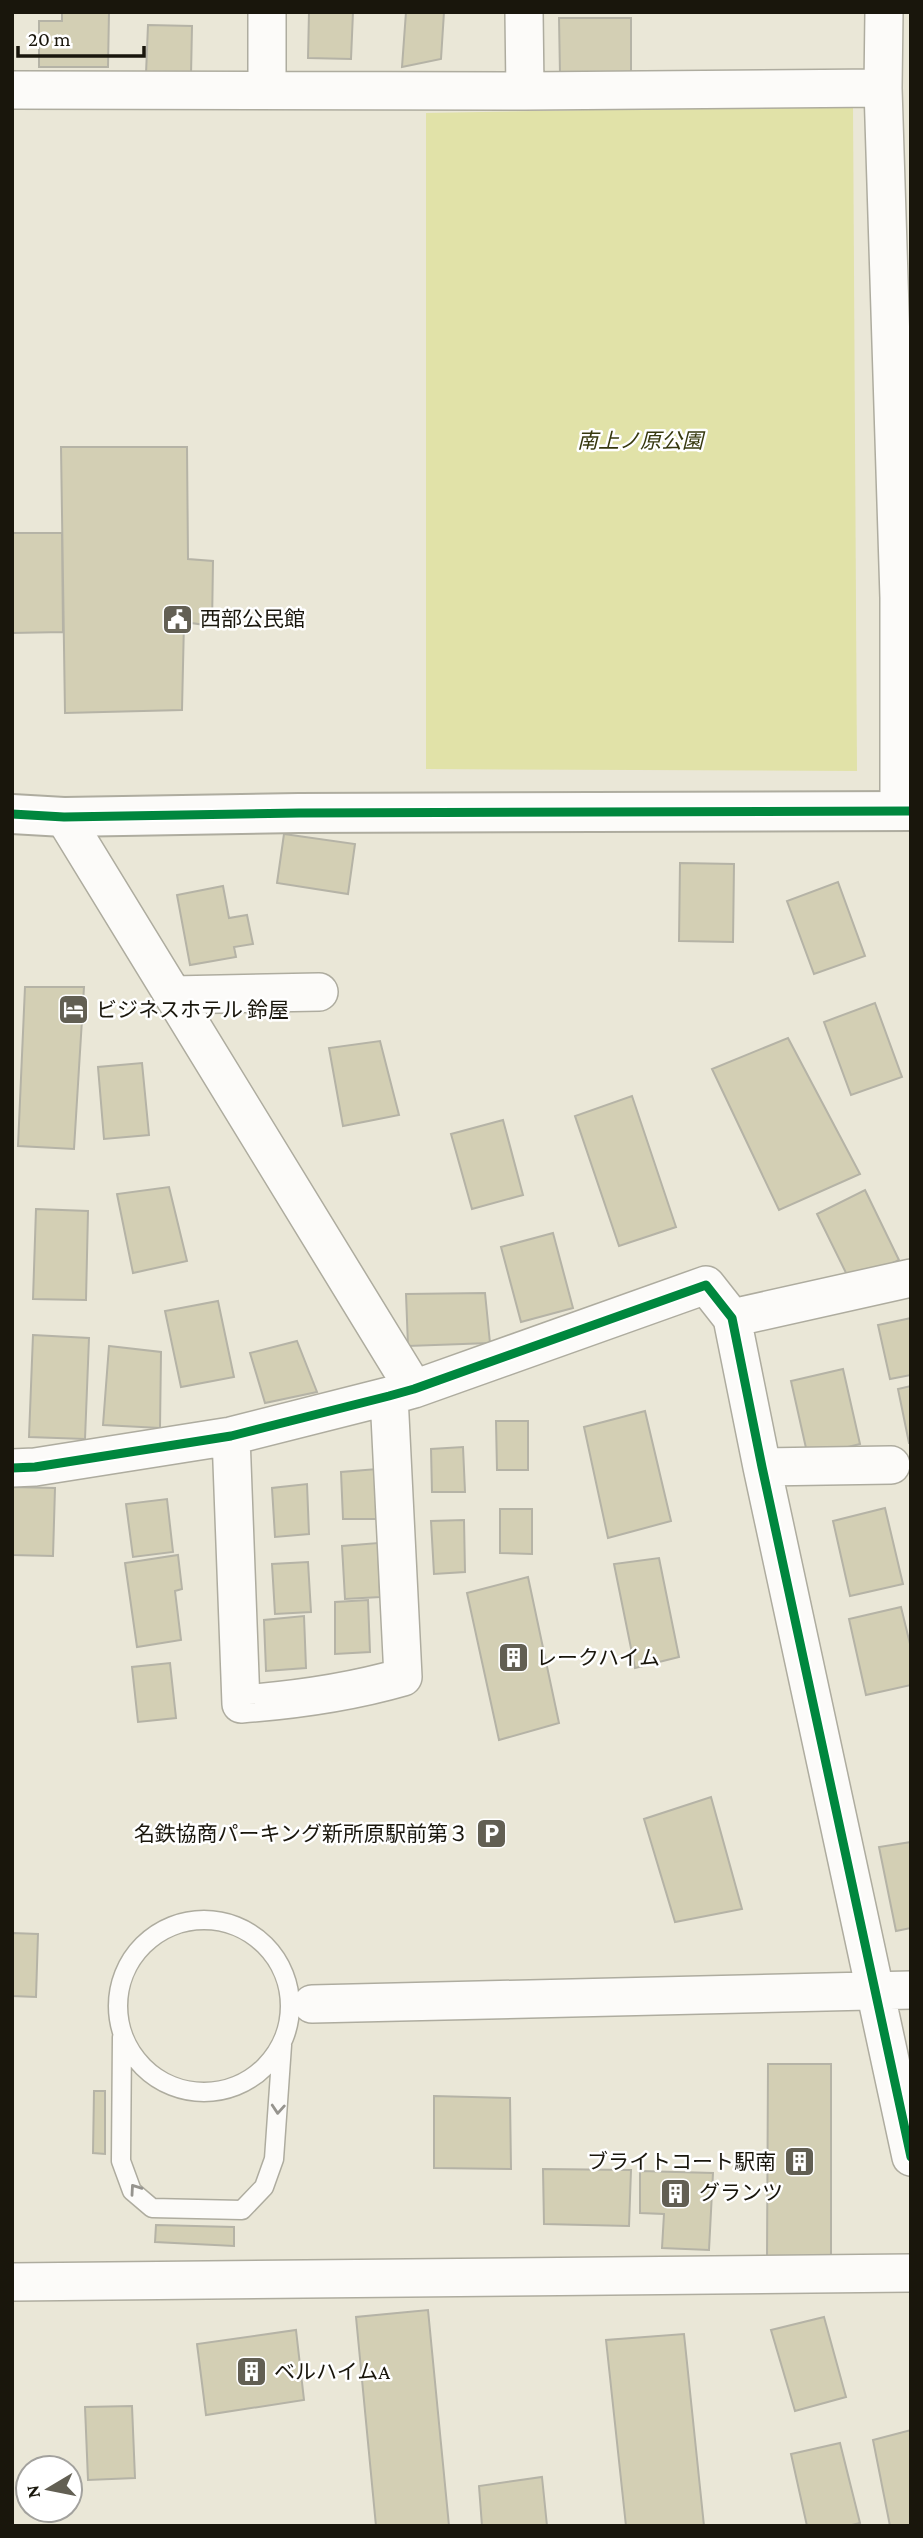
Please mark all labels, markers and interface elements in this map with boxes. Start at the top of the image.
scale bar [18,14,144,58]
text: 20 m [28,27,71,51]
park label: 南上ノ原公園 [577,429,706,453]
public building icon: 西部公民館 [160,602,194,636]
place label: 西部公民館 [200,607,305,631]
hotel icon: ビジネスホテル 鈴屋 [56,993,90,1027]
place label: ビジネスホテル 鈴屋 [96,998,289,1022]
building icon: レークハイム [496,1641,530,1675]
place label: レークハイム [536,1646,660,1670]
parking icon: 名鉄協商パーキング新所原駅前第３ [475,1817,509,1851]
place label: 名鉄協商パーキング新所原駅前第３ [134,1822,469,1846]
one-way arrow [270,2104,285,2115]
building icon: ブライトコート駅南 [782,2145,816,2179]
place label: ブライトコート駅南 [587,2150,776,2174]
building icon: グランツ [659,2176,693,2210]
place label: グランツ [699,2181,783,2205]
one-way arrow [131,2184,143,2197]
building icon: ベルハイムA [234,2355,268,2389]
place label: ベルハイムA [274,2360,390,2384]
north arrow [14,2454,84,2524]
text: N [21,2484,44,2500]

